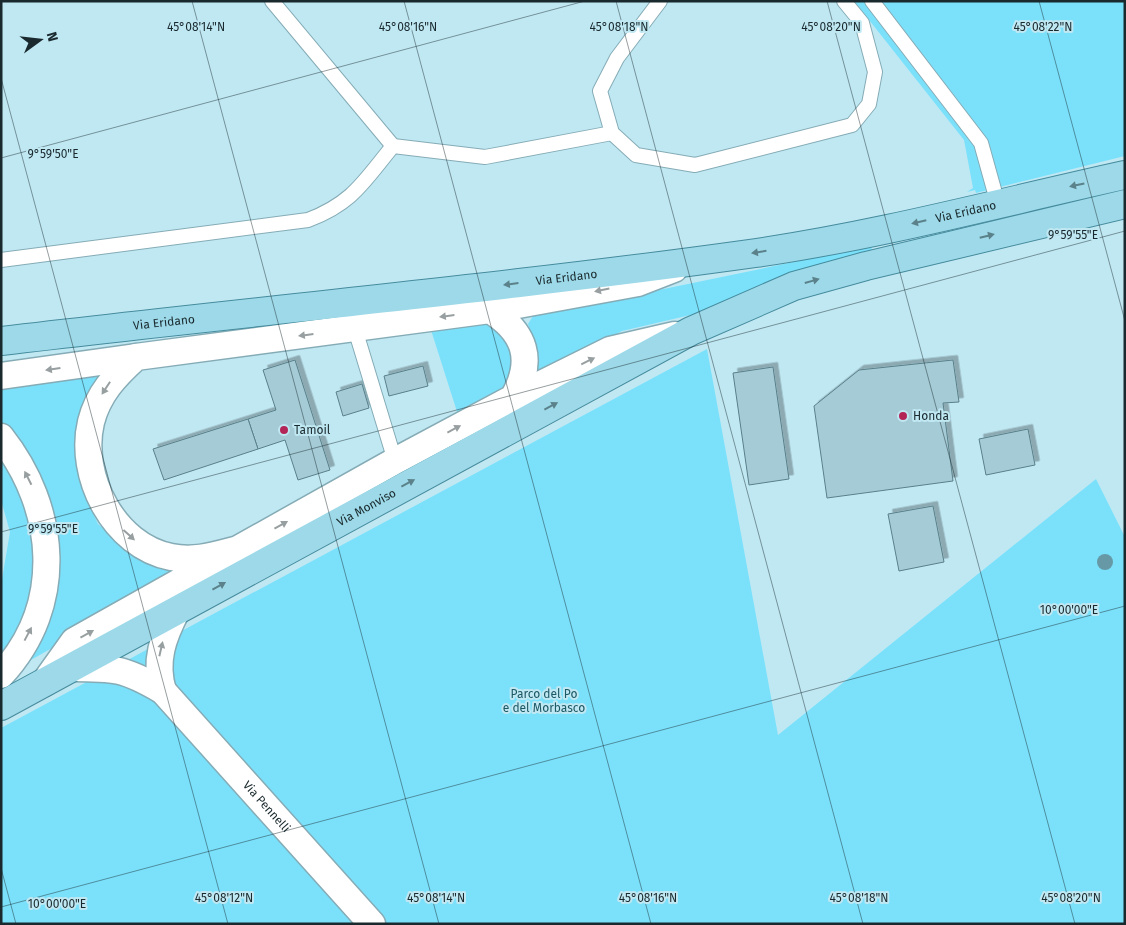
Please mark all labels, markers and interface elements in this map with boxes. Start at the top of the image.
north arrow [15,15,65,65]
text: 45°08'14"N [167,20,225,34]
text: 45°08'16"N [379,20,437,34]
text: 45°08'18"N [590,20,648,34]
text: 45°08'20"N [801,20,861,34]
text: 45°08'22"N [1013,20,1073,34]
text: N [43,30,61,43]
text: 9°59'50"E [27,147,79,161]
one-way arrow [1070,181,1085,189]
street label: Via Eridano [934,198,998,225]
one-way arrow [911,218,926,226]
text: 9°59'55"E [1048,228,1098,242]
one-way arrow [979,232,994,240]
one-way arrow [751,248,767,256]
street label: Via Eridano [535,267,598,288]
one-way arrow [805,277,820,285]
one-way arrow [503,280,519,288]
one-way arrow [593,287,609,295]
street label: Via Eridano [132,312,195,333]
one-way arrow [439,312,455,320]
one-way arrow [298,331,314,339]
one-way arrow [581,356,596,365]
one-way arrow [45,365,61,373]
one-way arrow [101,381,111,395]
one-way arrow [544,402,558,410]
place label: Honda [913,409,949,423]
marker: Honda [897,410,909,422]
place label: Tamoil [294,423,331,437]
marker: Tamoil [278,424,290,436]
one-way arrow [447,425,460,434]
one-way arrow [24,471,32,485]
one-way arrow [401,479,415,487]
street label: Via Monviso [335,486,398,529]
one-way arrow [273,521,288,529]
text: 9°59'55"E [28,522,78,536]
one-way arrow [123,529,135,541]
one-way arrow [212,582,227,590]
text: 10°00'00"E [1040,603,1098,617]
one-way arrow [24,627,32,641]
one-way arrow [80,629,94,638]
one-way arrow [157,641,165,656]
park label: Parco del Po e del Morbasco [503,687,585,715]
street label: Via Pennelli [240,778,293,835]
text: 45°08'12"N [195,891,253,905]
text: 45°08'14"N [407,891,465,905]
text: 45°08'16"N [619,891,677,905]
text: 45°08'18"N [830,891,888,905]
text: 45°08'20"N [1041,891,1101,905]
text: 10°00'00"E [28,897,86,911]

